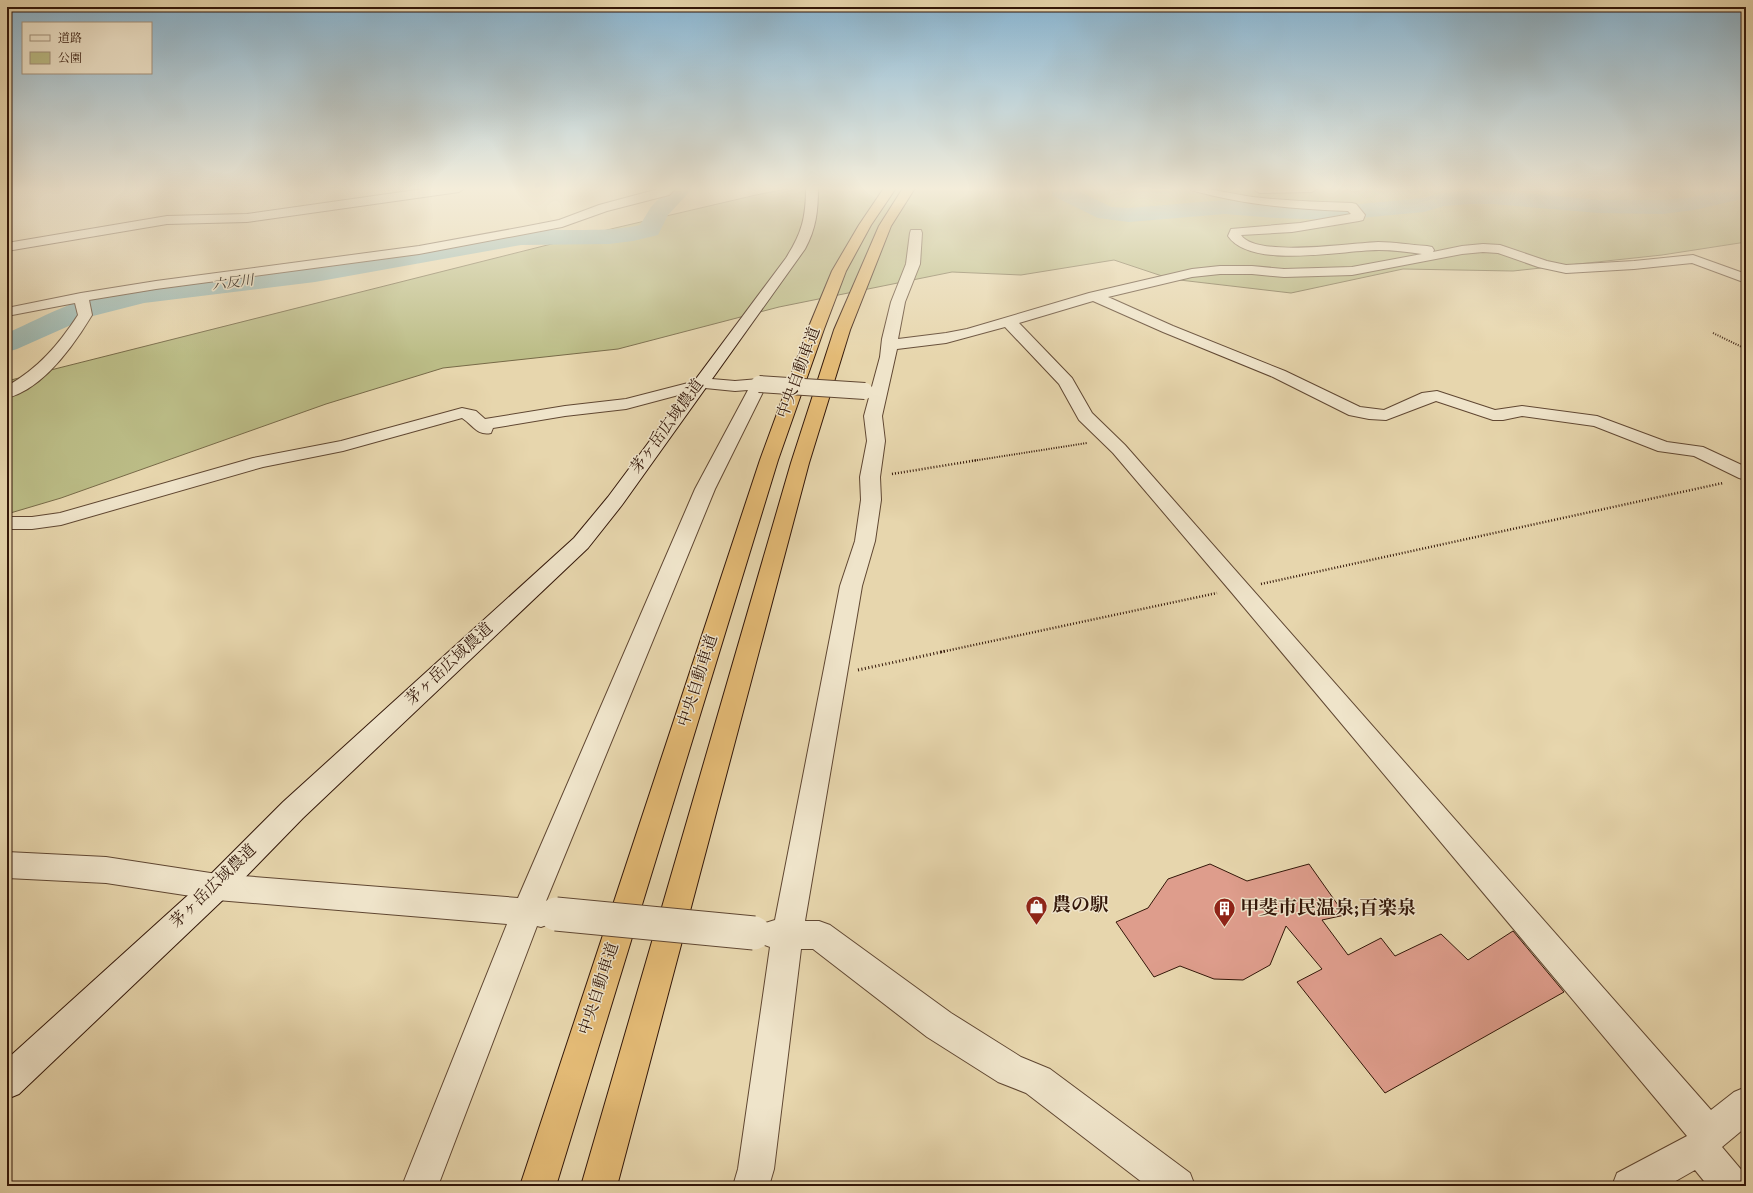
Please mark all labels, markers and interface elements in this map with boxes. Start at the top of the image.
legend [22,22,152,74]
text: 道路 [58,30,82,48]
text: 公園 [58,50,82,68]
water label: 六反川 [211,271,257,296]
street label: 中央自動車道 [773,324,827,422]
street label: 茅ヶ岳広域農道 [626,375,710,479]
street label: 茅ヶ岳広域農道 [401,618,499,712]
street label: 中央自動車道 [673,632,725,730]
street label: 茅ヶ岳広域農道 [166,840,262,934]
shop icon: 農の駅 [1024,893,1050,926]
place label: 農の駅 [1052,893,1109,920]
building icon: 甲斐市民温泉;百楽泉 [1212,896,1238,929]
place label: 甲斐市民温泉;百楽泉 [1240,896,1416,923]
street label: 中央自動車道 [574,940,626,1038]

